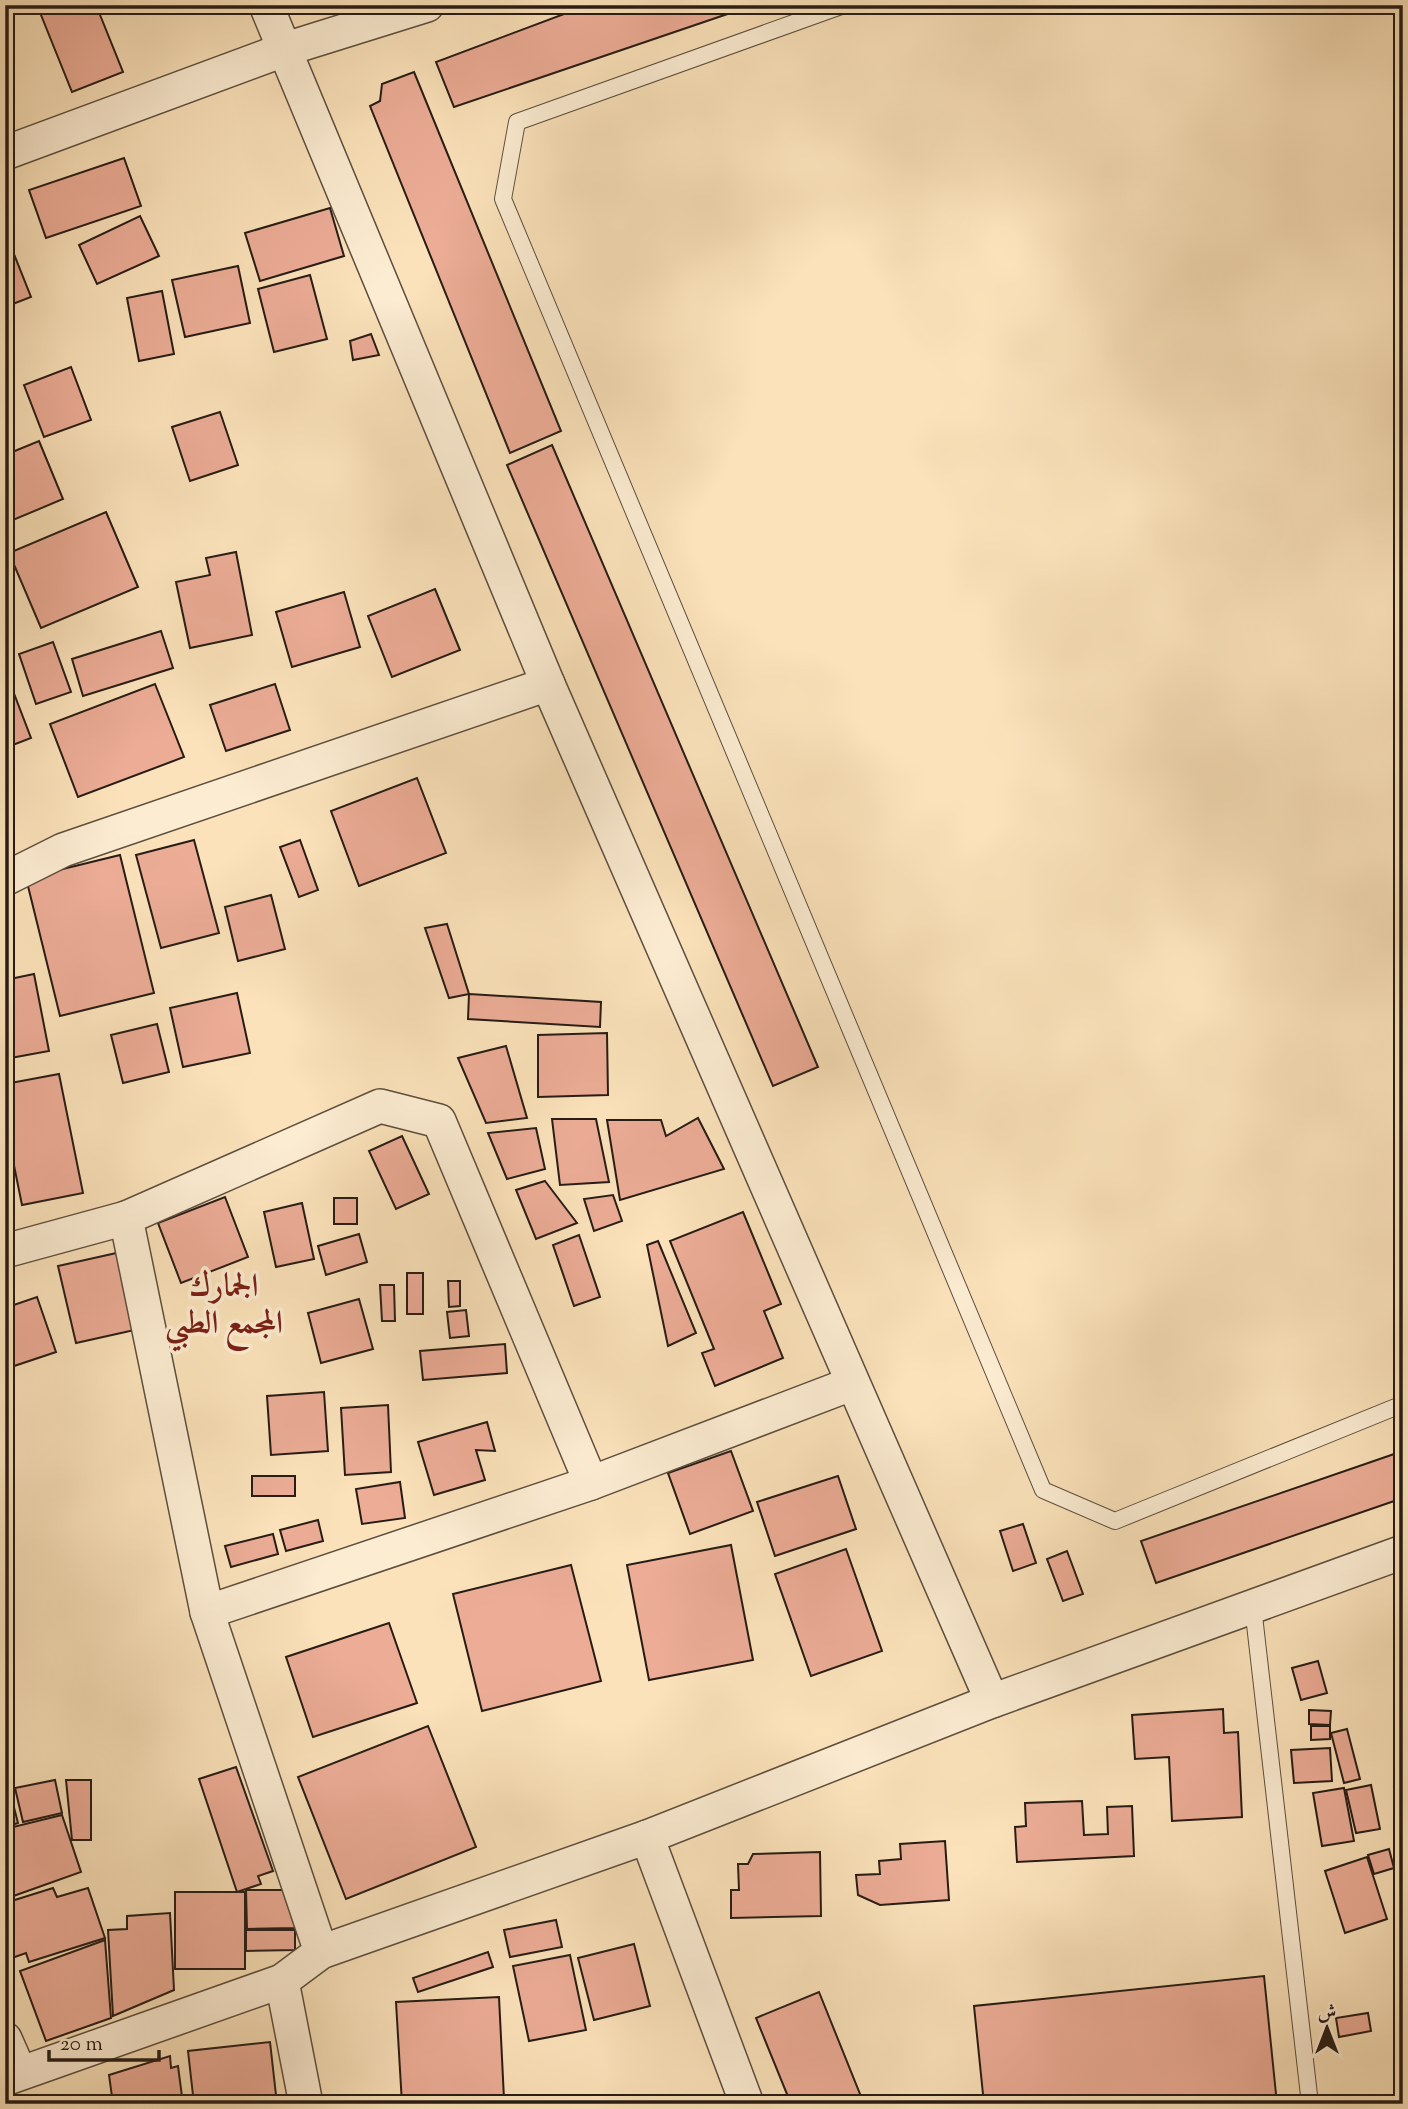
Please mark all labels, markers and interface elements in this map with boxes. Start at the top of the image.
district label: الجمارك المجمع الطبي [165,1265,283,1352]
north arrow [1292,1994,1362,2064]
text: ش [1318,2000,1336,2027]
scale bar [49,2018,159,2062]
text: 20 m [60,2030,103,2060]

